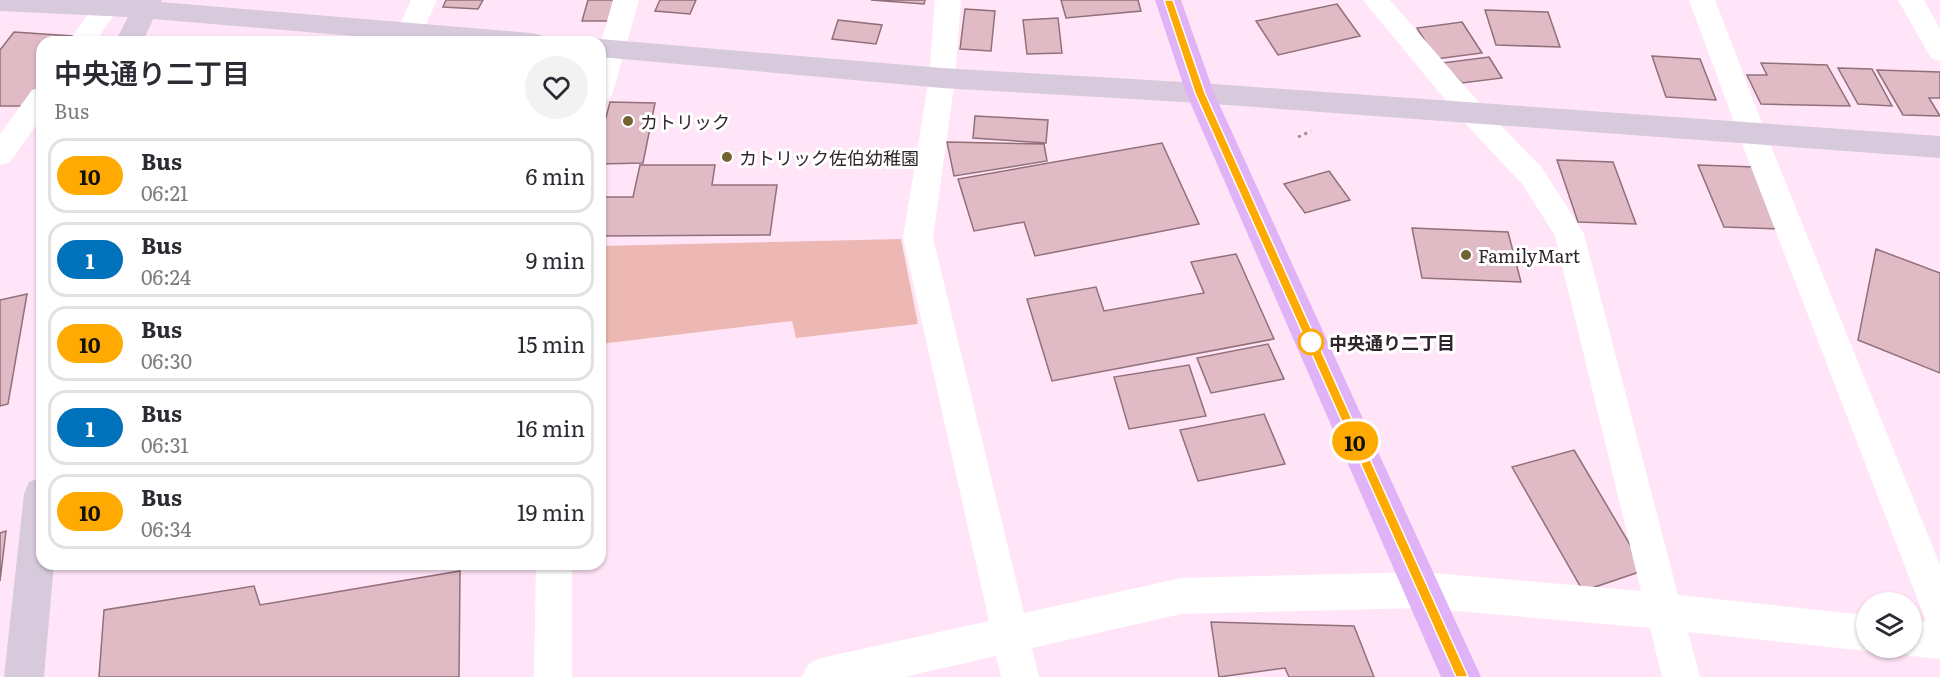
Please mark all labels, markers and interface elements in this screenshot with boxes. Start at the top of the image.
text: 中央通り二丁目 [54,51,250,93]
button: heart [525,56,588,119]
text: Bus [54,95,89,125]
place label: カトリック [640,108,730,135]
marker: カトリック [621,114,635,128]
text: Bus [141,144,182,177]
place label: カトリック佐伯幼稚園 [739,144,919,171]
marker: カトリック佐伯幼稚園 [720,150,734,164]
text: 6 min [526,159,585,192]
text: 10 [79,160,101,191]
text: 06:21 [141,177,188,207]
text: Bus [141,228,182,261]
place label: FamilyMart [1478,242,1581,269]
text: 9 min [526,243,585,276]
text: 1 [86,244,94,275]
marker: FamilyMart [1459,248,1473,262]
text: 06:24 [141,261,191,291]
text: Bus [141,312,182,345]
text: 15 min [517,327,585,360]
text: 10 [79,328,101,359]
marker: 中央通り二丁目 [1298,329,1324,355]
place label: 中央通り二丁目 [1329,329,1455,356]
text: 06:30 [141,345,192,375]
text: Bus [141,396,182,429]
text: 16 min [517,411,585,444]
text: 1 [86,412,94,443]
line badge: 10 [1328,422,1382,460]
text: 10 [1344,426,1366,457]
text: 06:31 [141,429,189,459]
text: Bus [141,480,182,513]
text: 19 min [517,495,585,528]
text: 10 [79,496,101,527]
text: 06:34 [141,513,192,543]
map controls [1856,592,1922,658]
button: layers [1856,592,1922,658]

